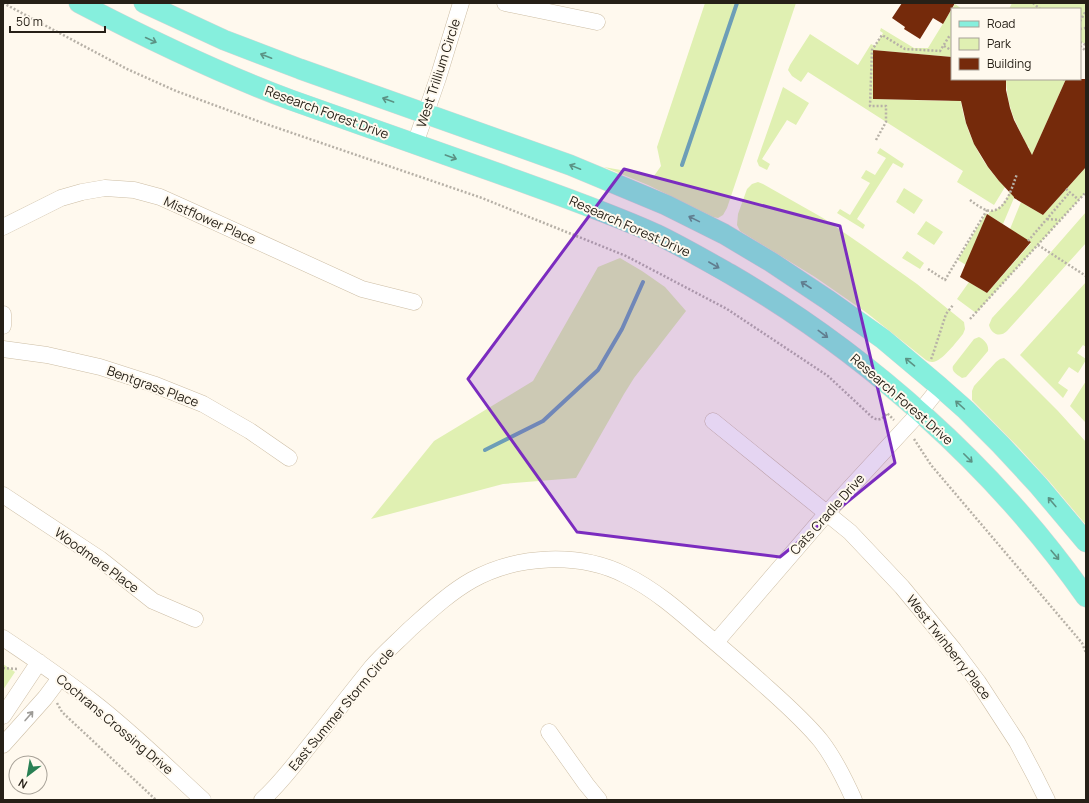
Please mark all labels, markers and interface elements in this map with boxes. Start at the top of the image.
scale bar [10,8,105,34]
legend [951,8,1081,80]
text: 50 m [16,13,43,30]
text: Road [987,15,1015,32]
street label: West Trillium Circle [412,16,464,130]
text: Park [987,35,1012,52]
one-way arrow [145,37,157,44]
one-way arrow [260,51,272,59]
text: Building [987,55,1031,72]
street label: Research Forest Drive [263,81,392,143]
one-way arrow [382,96,395,103]
one-way arrow [445,153,457,161]
one-way arrow [570,162,582,170]
street label: Research Forest Drive [567,191,694,261]
street label: Mistflower Place [161,192,259,248]
one-way arrow [689,214,701,222]
one-way arrow [707,261,719,269]
one-way arrow [801,281,812,289]
one-way arrow [818,330,829,338]
street label: Research Forest Drive [847,349,957,449]
one-way arrow [905,358,916,367]
street label: Bentgrass Place [105,361,202,411]
one-way arrow [955,400,965,409]
one-way arrow [963,453,973,463]
street label: Cats Cradle Drive [786,469,869,558]
one-way arrow [1047,497,1056,507]
street label: Woodmere Place [51,523,143,597]
one-way arrow [1051,549,1060,560]
street label: West Twinberry Place [902,591,996,703]
street label: East Summer Storm Circle [284,643,398,774]
street label: Cochrans Crossing Drive [53,670,178,778]
one-way arrow [24,710,33,721]
north arrow [8,755,48,795]
text: N [15,775,30,792]

